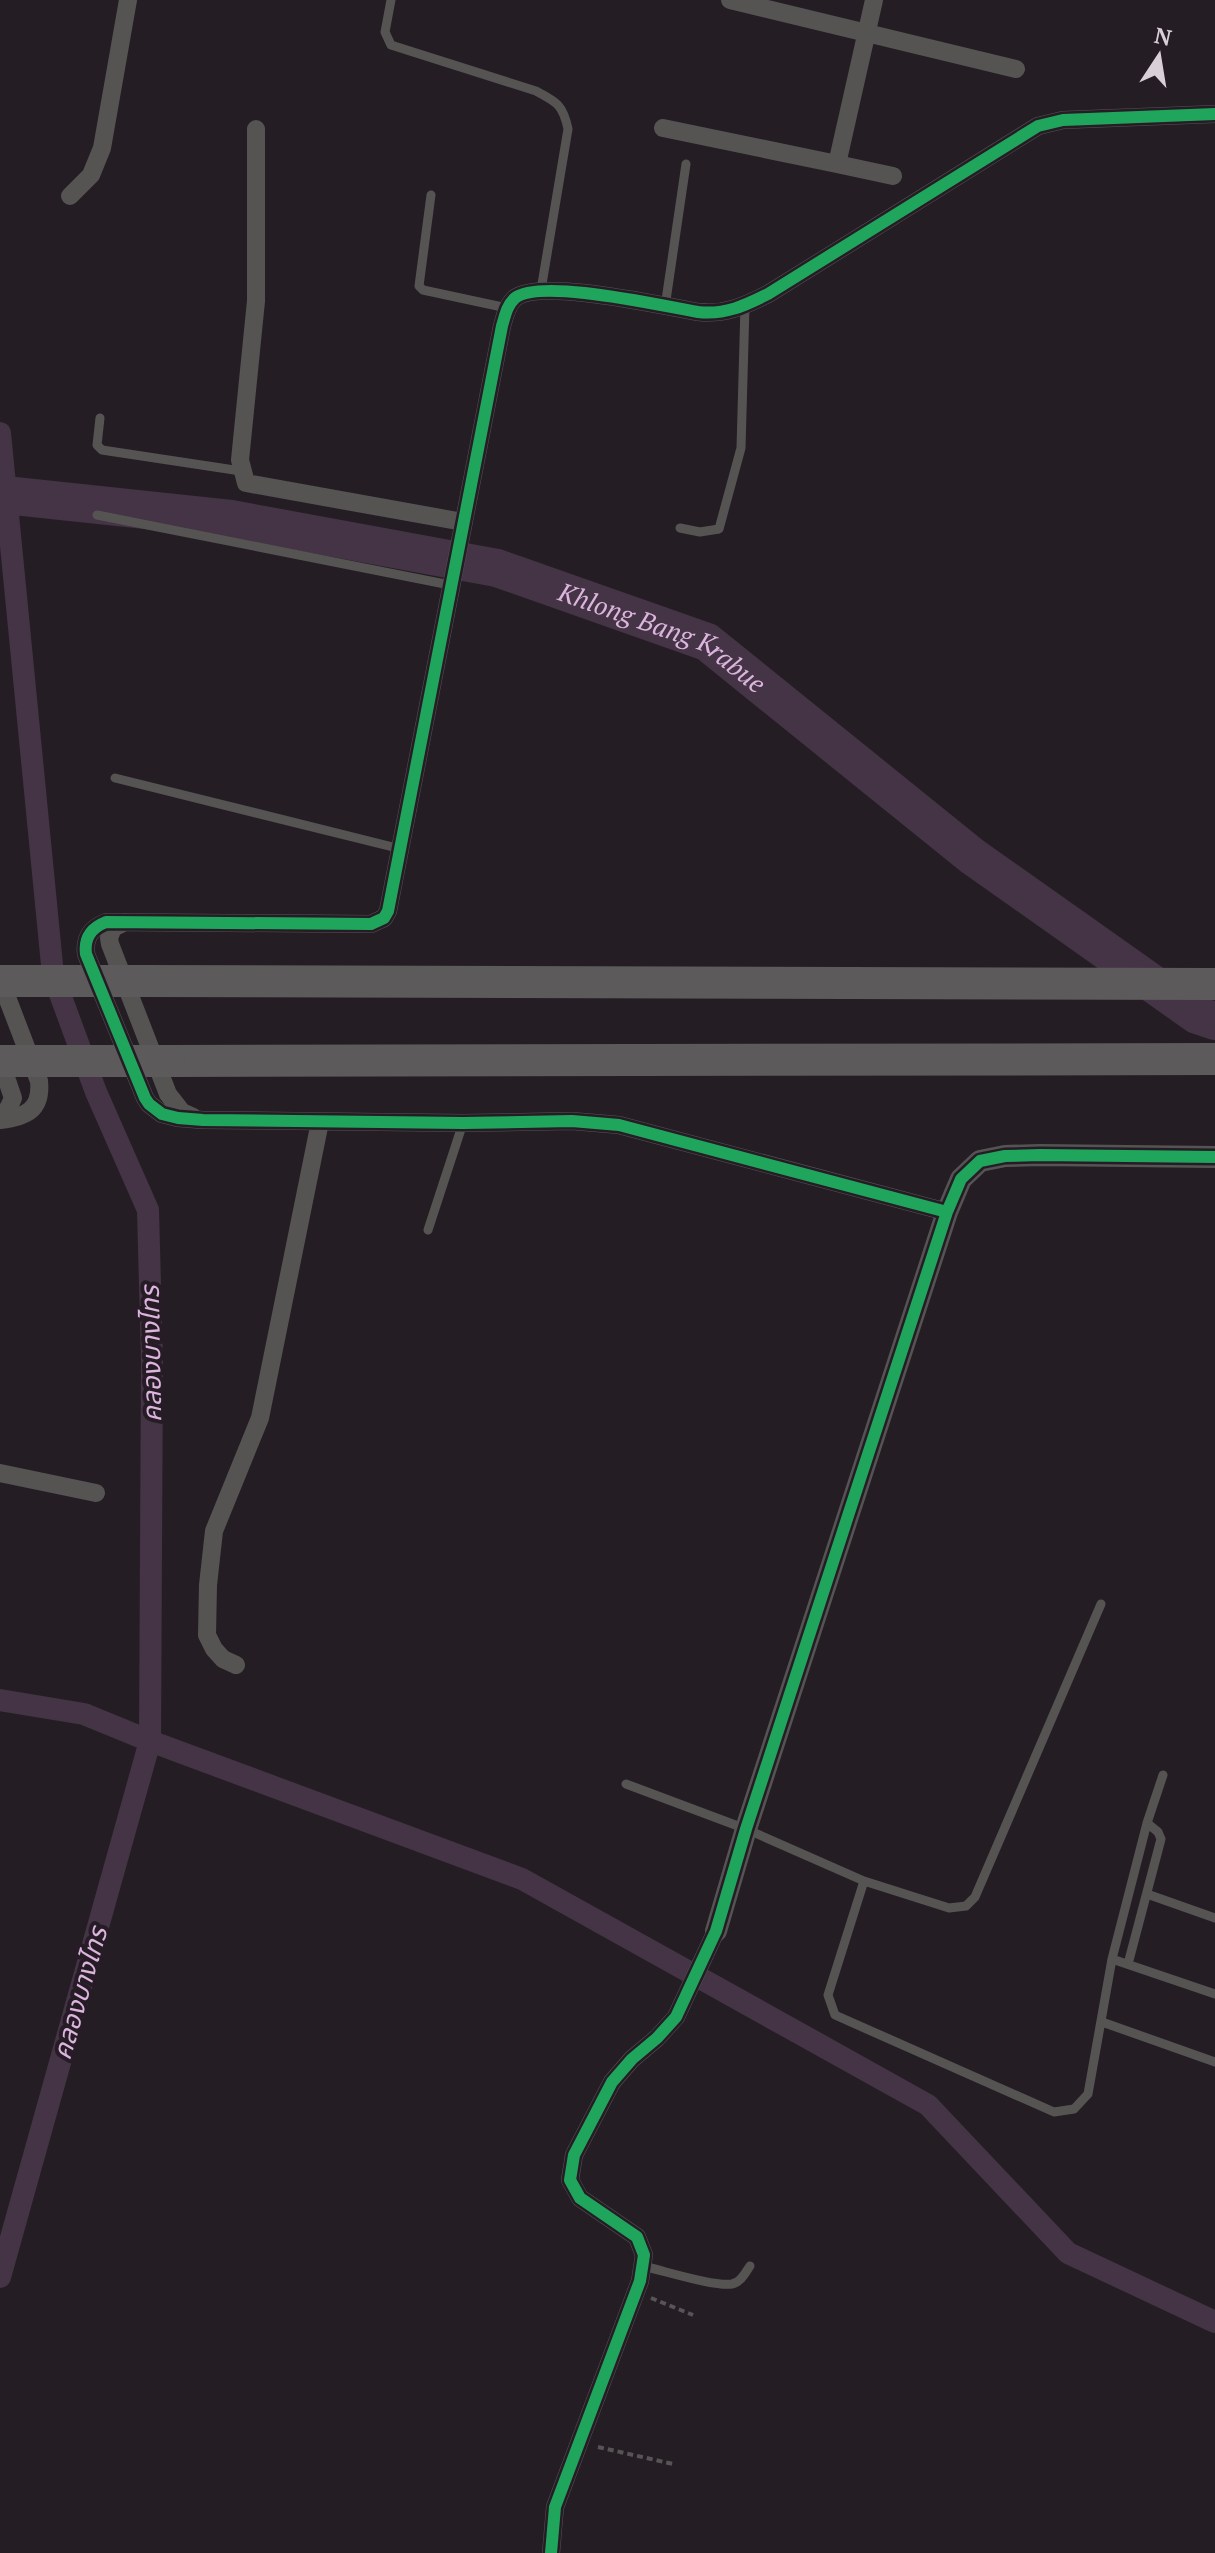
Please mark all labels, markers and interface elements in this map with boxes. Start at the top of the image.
north arrow [1119,16,1199,96]
text: N [1152,20,1175,52]
water label: Khlong Bang Krabue [553,574,773,700]
water label: คลองบางไทร [132,1283,168,1422]
water label: คลองบางไทร [44,1921,115,2063]

